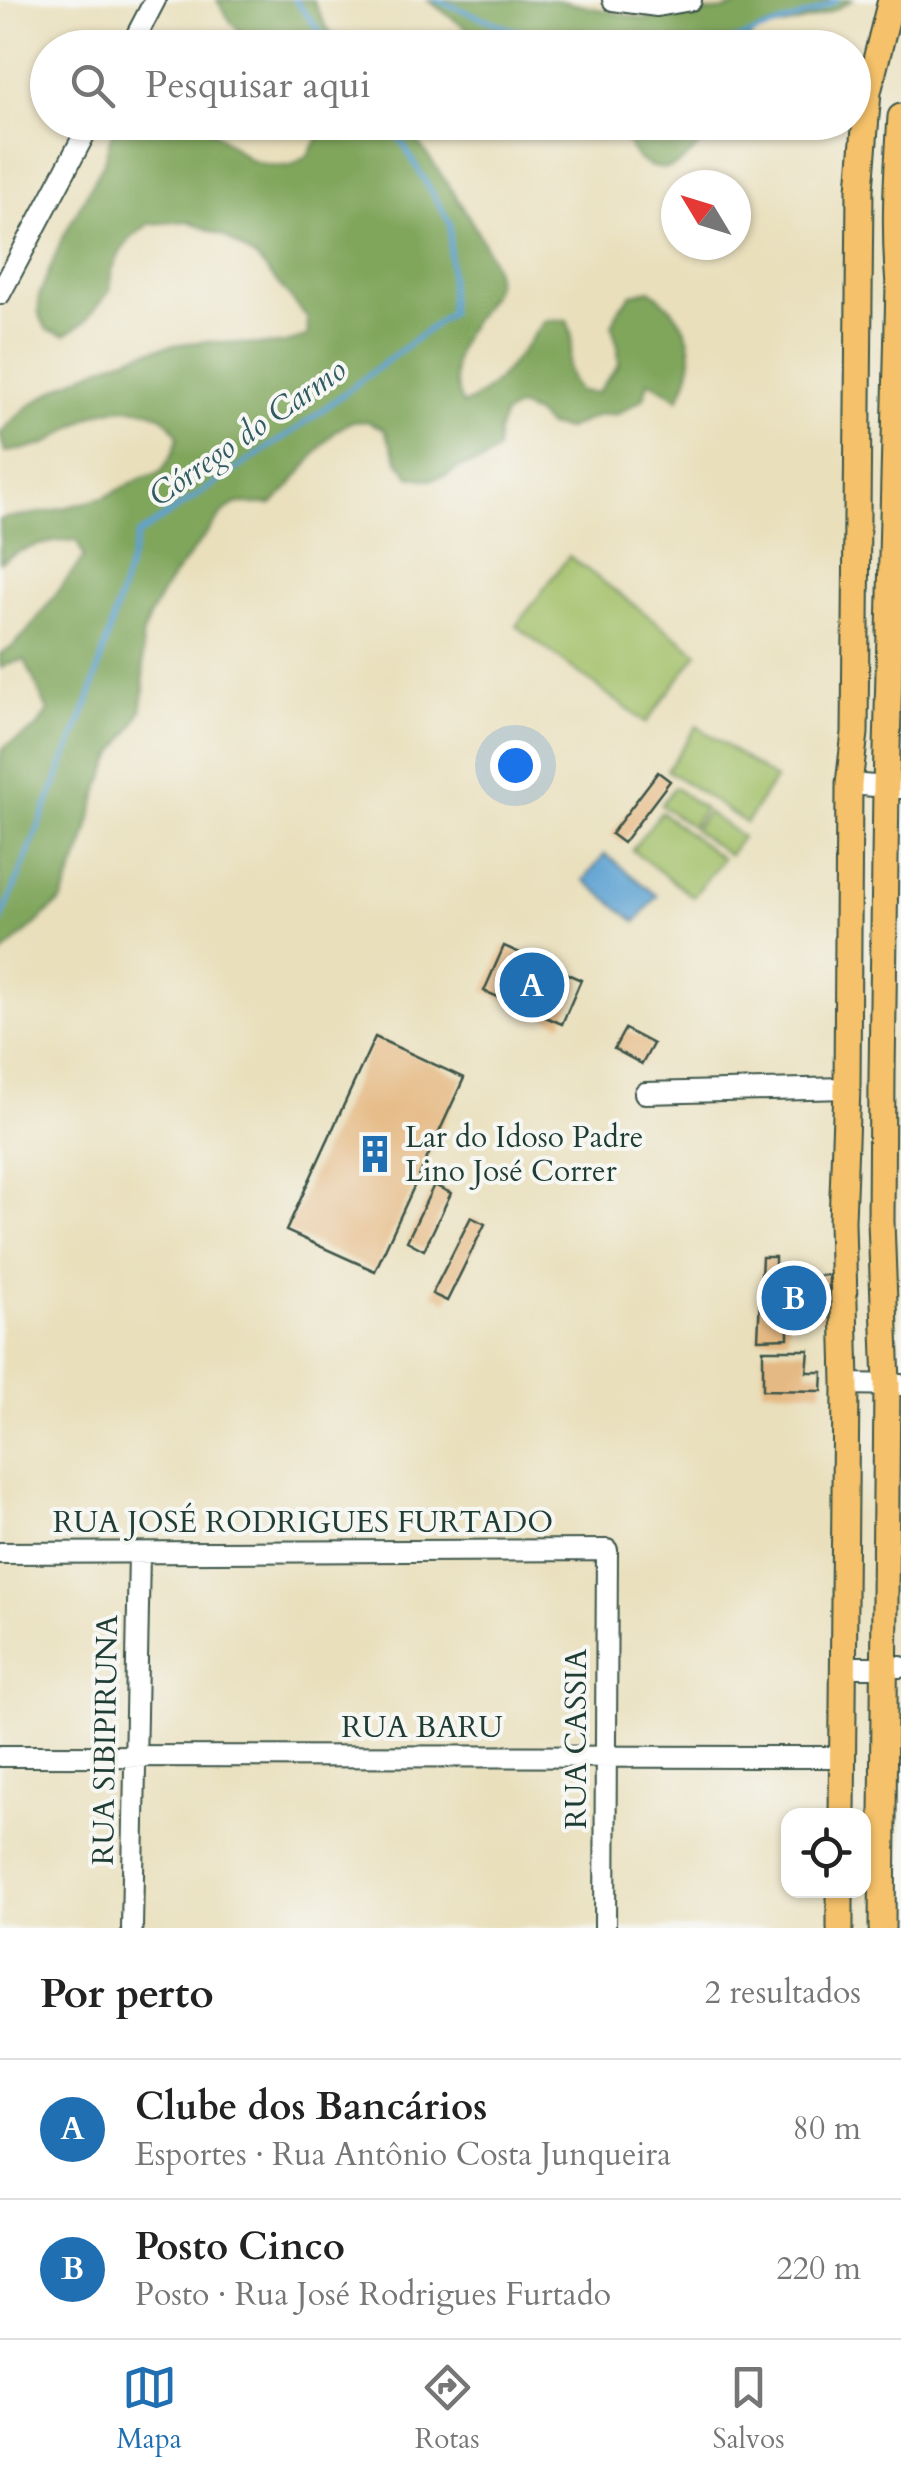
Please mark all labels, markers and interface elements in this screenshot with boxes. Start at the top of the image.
search box [30,30,871,140]
icon: search [65,58,120,113]
text: Pesquisar aqui [145,59,371,111]
north arrow [661,170,751,260]
water label: Córrego do Carmo [140,348,355,517]
your location [490,740,541,791]
pin: A [500,948,564,1022]
place label: Lar do Idoso Padre Lino José Correr [405,1117,643,1192]
building icon: Lar do Idoso Padre Lino José Correr [354,1133,396,1175]
pin: B [762,1260,826,1336]
street label: RUA JOSÉ RODRIGUES FURTADO [53,1502,553,1543]
street label: RUA SIBIPIRUNA [83,1614,128,1866]
street label: RUA CASSIA [556,1648,597,1829]
street label: RUA BARU [341,1707,503,1748]
map controls [781,1808,871,1898]
button: locate [781,1808,871,1898]
text: Por perto [40,1965,214,2022]
text: 2 resultados [704,1971,861,2015]
text: Clube dos Bancários [135,2081,487,2133]
text: A [60,2107,85,2151]
text: 80 m [793,2107,861,2151]
text: Esportes · Rua Antônio Costa Junqueira [135,2133,671,2177]
text: Posto Cinco [135,2221,345,2273]
text: B [61,2247,84,2291]
text: 220 m [776,2247,861,2291]
text: Posto · Rua José Rodrigues Furtado [135,2273,611,2317]
tab: Mapa [116,2360,182,2458]
tab: Rotas [415,2360,480,2458]
tab: Salvos [713,2360,785,2458]

